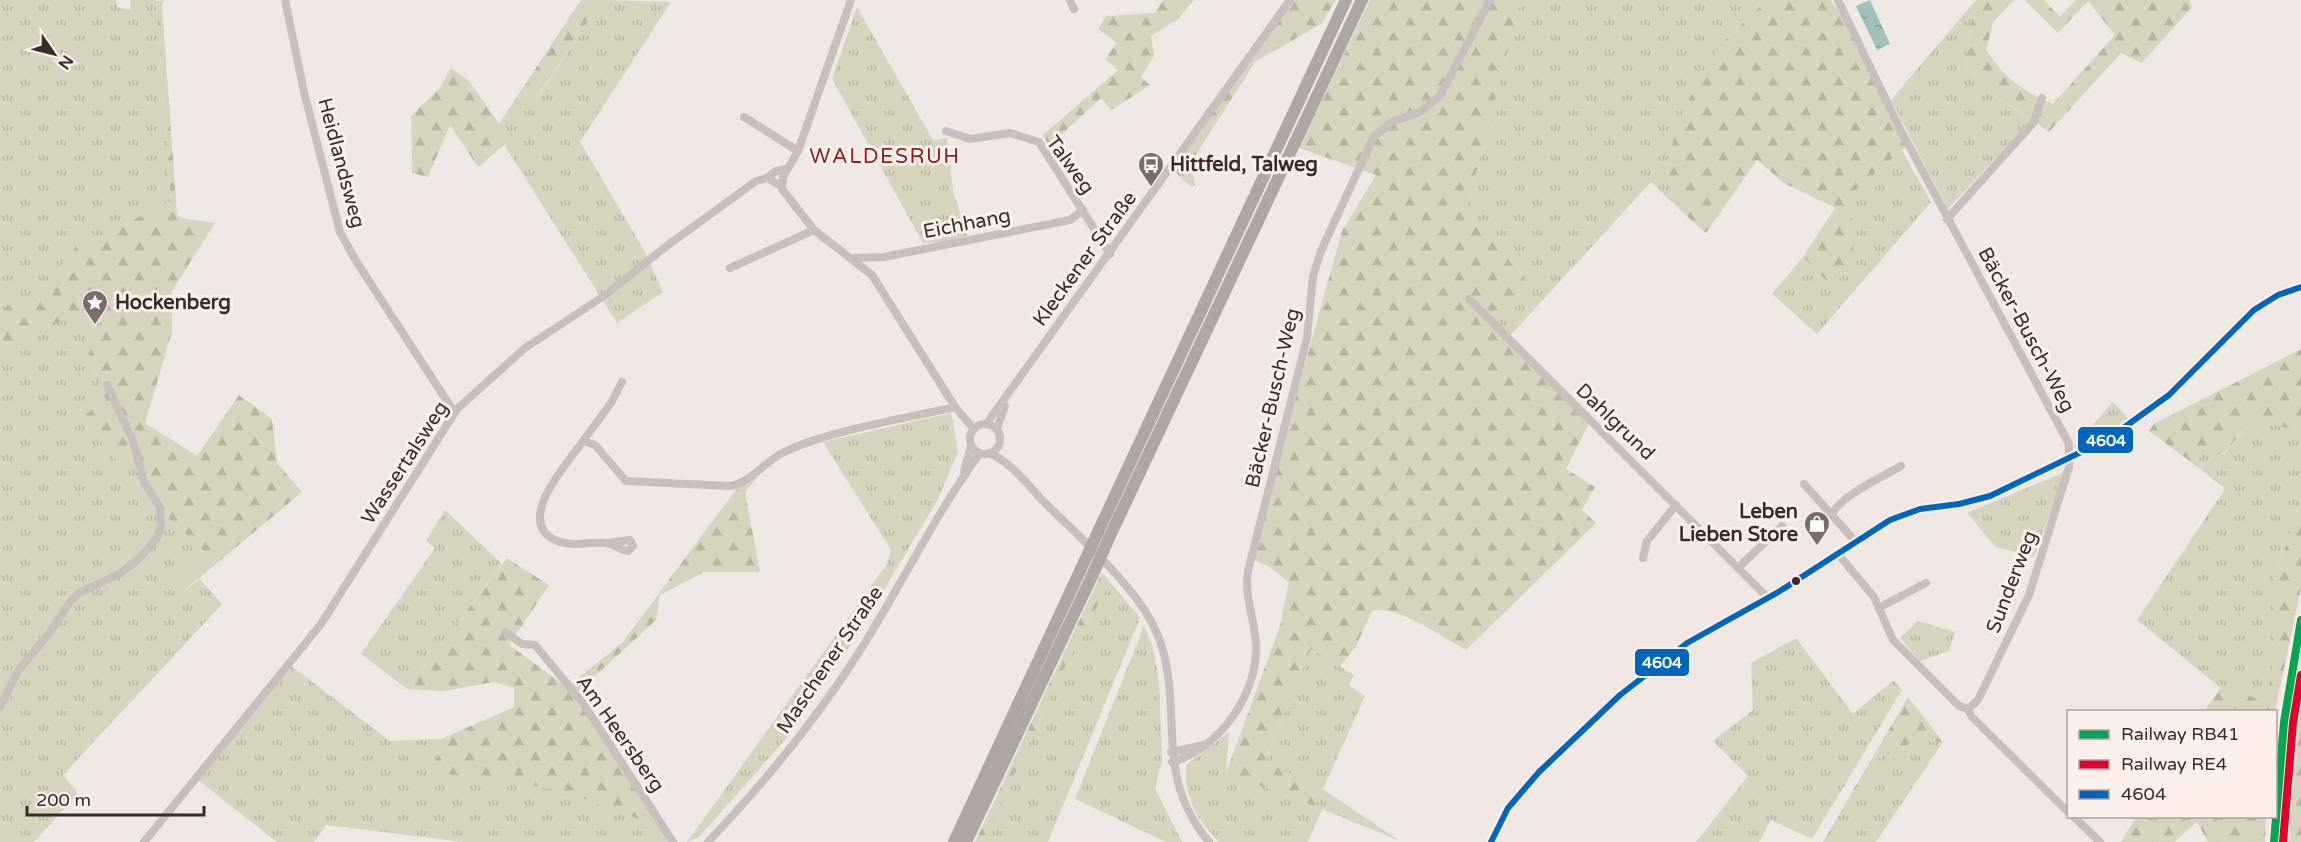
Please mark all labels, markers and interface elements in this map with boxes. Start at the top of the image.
north arrow [24,24,84,84]
text: N [54,51,77,73]
street label: Heidlandsweg [312,95,370,231]
street label: Talweg [1041,131,1099,199]
district label: WALDESRUH [809,144,961,169]
bus stop icon: Hittfeld, Talweg [1136,150,1166,188]
place label: Hittfeld, Talweg [1170,153,1318,177]
street label: Kleckener Straße [1028,187,1142,331]
street label: Eichhang [921,204,1013,244]
street label: Bäcker-Busch-Weg [1972,243,2080,417]
place icon: Hockenberg [80,288,110,326]
place label: Hockenberg [115,291,231,315]
street label: Bäcker-Busch-Weg [1241,306,1305,490]
street label: Dahlgrund [1571,378,1659,466]
street label: Wassertalsweg [356,397,454,529]
line badge: 4604 [2077,426,2134,454]
text: 4604 [2086,431,2126,451]
place label: Leben Lieben Store [1679,500,1798,547]
shop icon: Leben Lieben Store [1802,509,1832,547]
street label: Sunderweg [1981,527,2043,637]
unlabelled marker [1790,575,1802,587]
street label: Maschener Straße [772,582,888,738]
line badge: 4604 [1634,648,1690,677]
text: 4604 [1642,653,1682,673]
street label: Am Heersberg [571,671,669,797]
legend [2067,710,2277,818]
text: Railway RB41 [2121,723,2239,745]
text: Railway RE4 [2121,753,2227,775]
scale bar [27,779,204,817]
text: 4604 [2121,783,2166,805]
text: 200 m [36,789,91,811]

